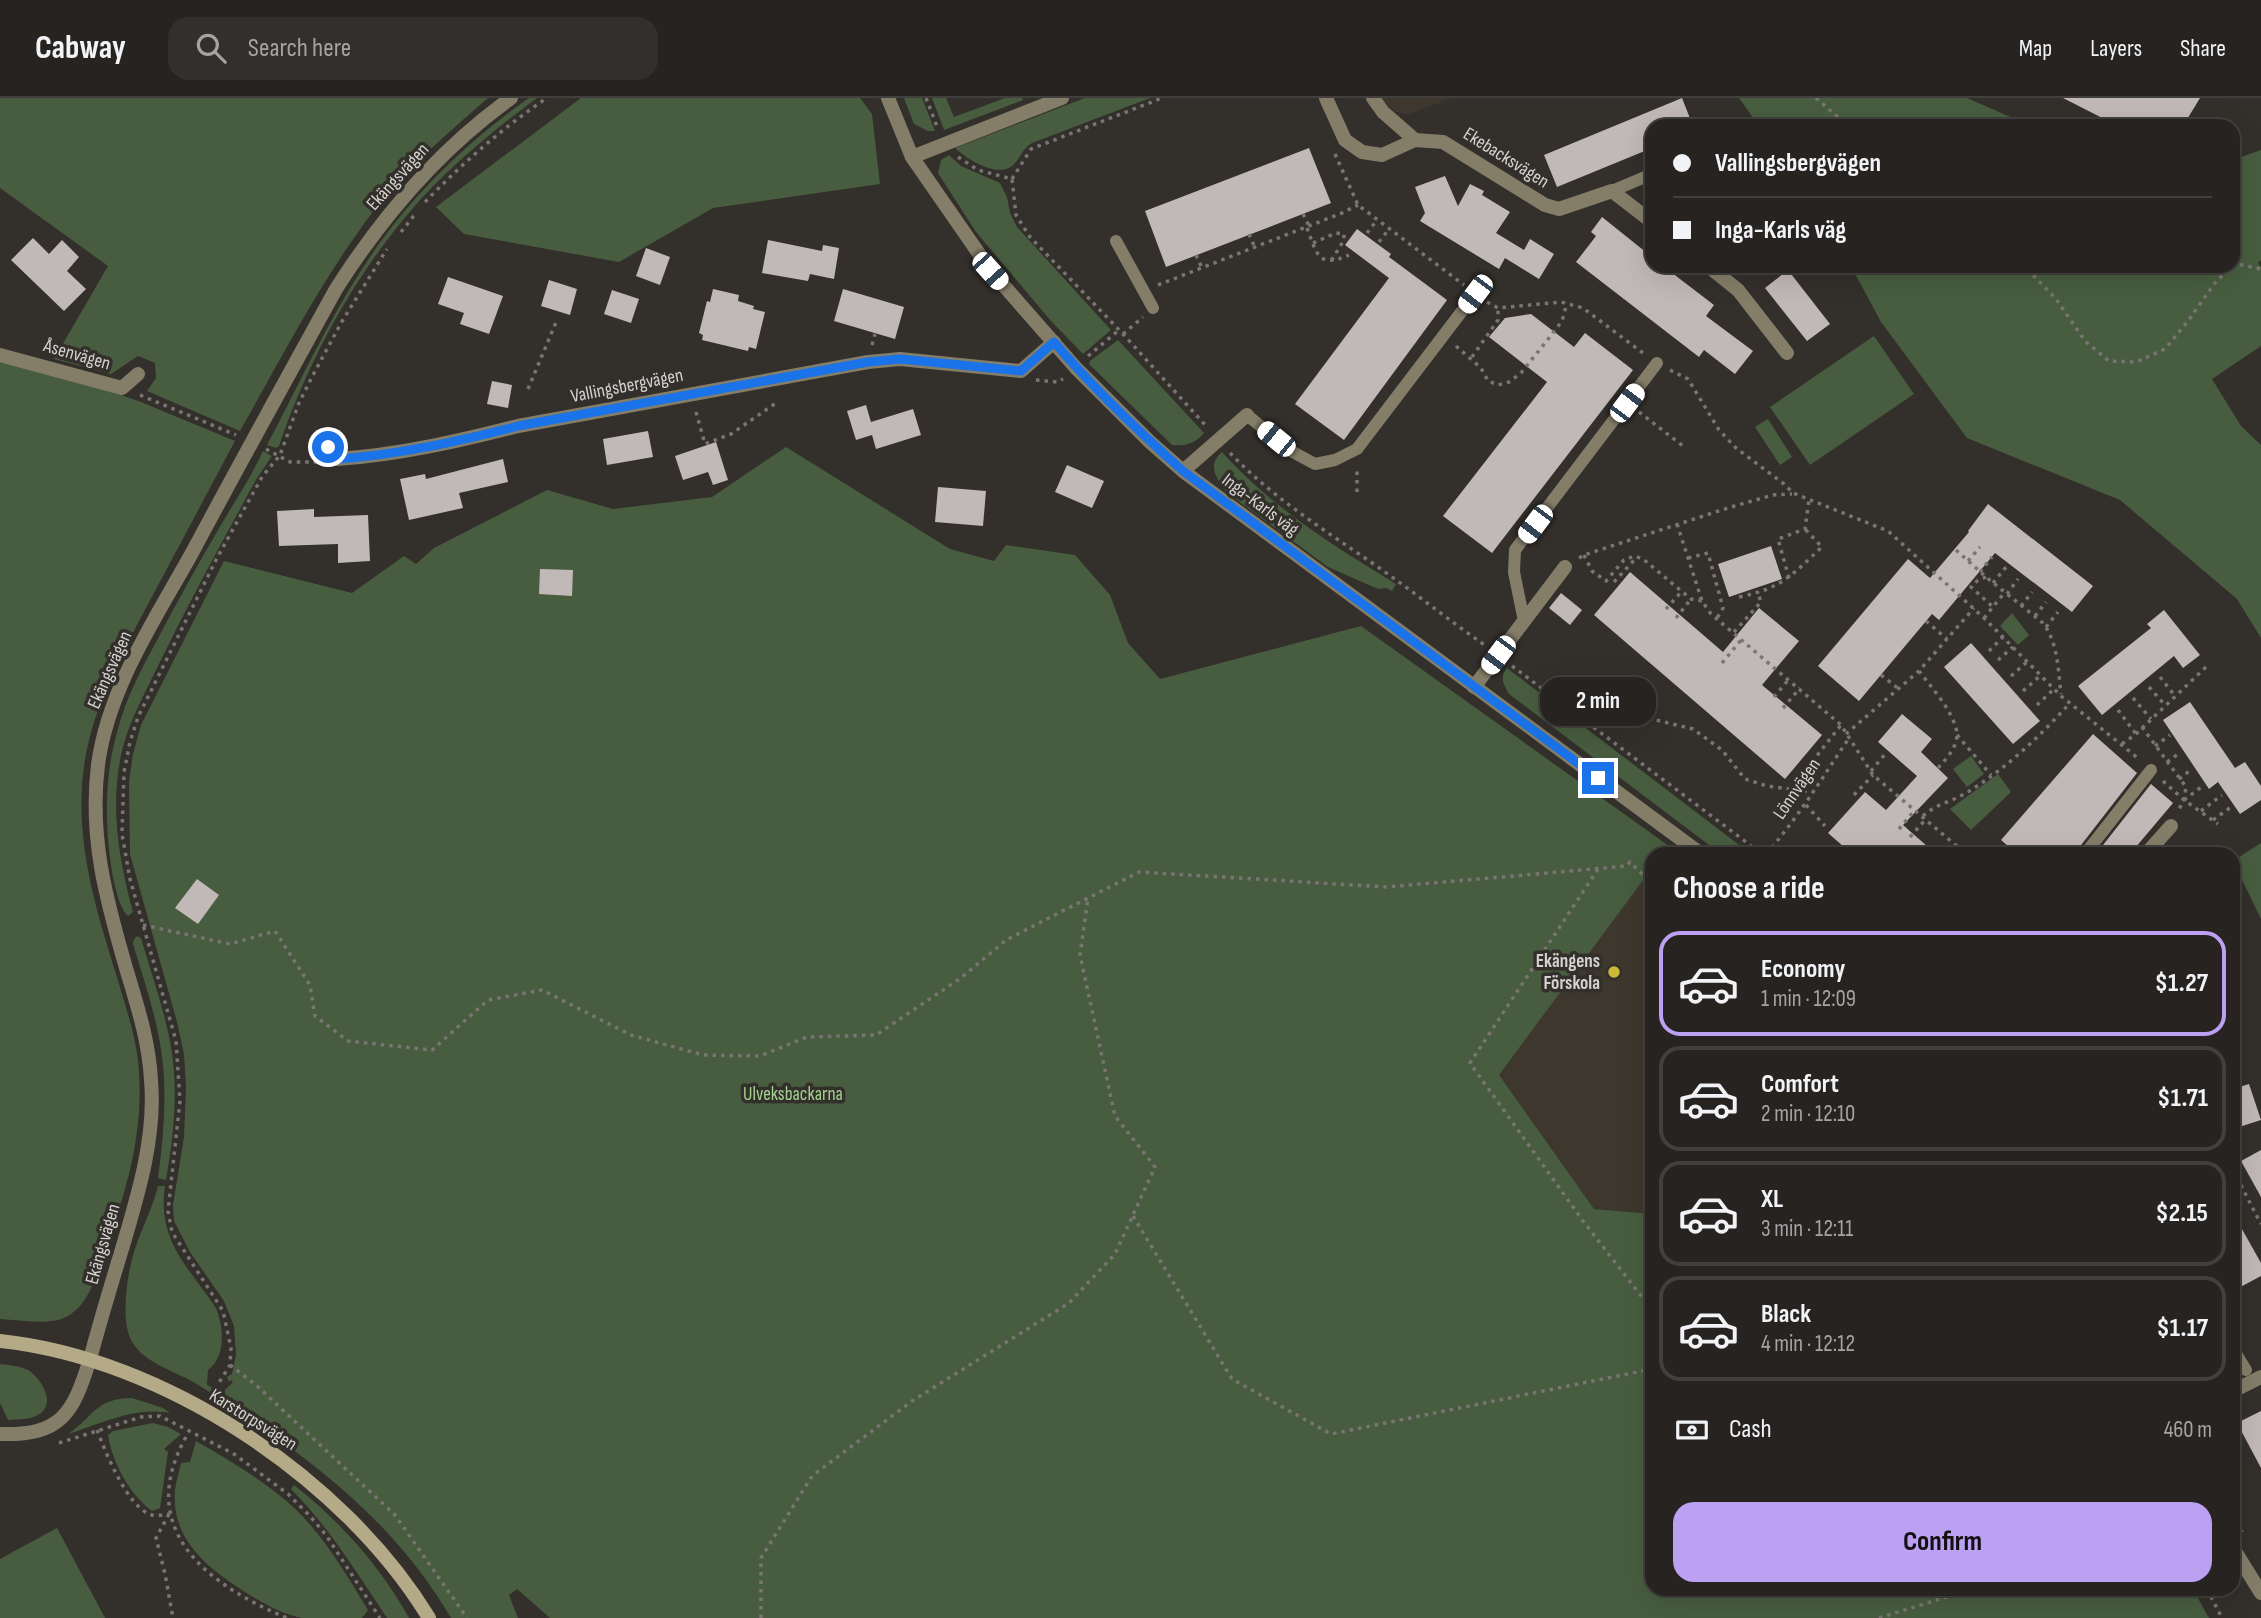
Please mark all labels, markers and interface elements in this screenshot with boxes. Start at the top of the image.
search box [168,17,658,80]
text: Cabway [35,28,126,68]
icon: search [192,29,230,67]
text: Search here [248,33,351,64]
text: Map [2019,34,2052,63]
text: Layers [2090,34,2142,63]
text: Share [2180,34,2226,63]
street label: Ekebacksvägen [1459,123,1553,193]
street label: Ekängsvägen [362,139,434,215]
text: Vallingsbergvägen [1715,148,1881,179]
text: Inga-Karls väg [1715,215,1846,246]
car [969,248,1012,294]
car [1454,271,1497,317]
street label: Åsenvägen [40,334,113,375]
street label: Vallingsbergvägen [569,364,685,408]
car [1606,380,1649,426]
car [1254,418,1299,460]
route start [312,431,344,463]
street label: Inga-Karls väg [1217,469,1303,542]
car [1514,501,1557,547]
street label: Ekängsvägen [83,628,137,712]
car [1477,632,1520,678]
callout: 2 min [1540,676,1656,726]
text: 2 min [1576,687,1620,715]
street label: Lönnvägen [1768,754,1826,824]
route end [1582,762,1614,794]
text: Choose a ride [1673,869,1825,908]
place label: Ekängens Förskola [1536,950,1600,995]
icon: car [1677,952,1740,1015]
text: Economy [1761,954,1845,985]
marker: Ekängens Förskola [1606,964,1622,980]
text: $1.27 [2155,968,2208,999]
text: 1 min · 12:09 [1761,985,1856,1013]
icon: car [1677,1067,1740,1130]
text: Comfort [1761,1069,1839,1100]
park label: Ulveksbackarna [743,1083,843,1106]
text: $1.71 [2157,1083,2208,1114]
text: 2 min · 12:10 [1761,1100,1855,1128]
icon: car [1677,1182,1740,1245]
text: XL [1761,1184,1783,1215]
text: $2.15 [2156,1198,2208,1229]
street label: Ekängsvägen [81,1201,125,1287]
text: 3 min · 12:11 [1761,1215,1853,1243]
icon: car [1677,1297,1740,1360]
text: Black [1761,1299,1811,1330]
text: $1.17 [2156,1313,2208,1344]
text: 4 min · 12:12 [1761,1330,1855,1358]
street label: Karstorpsvägen [205,1384,301,1456]
icon: cash [1673,1411,1711,1449]
text: Cash [1729,1414,1772,1445]
text: 460 m [2164,1416,2212,1444]
button: Confirm [1673,1502,2212,1582]

